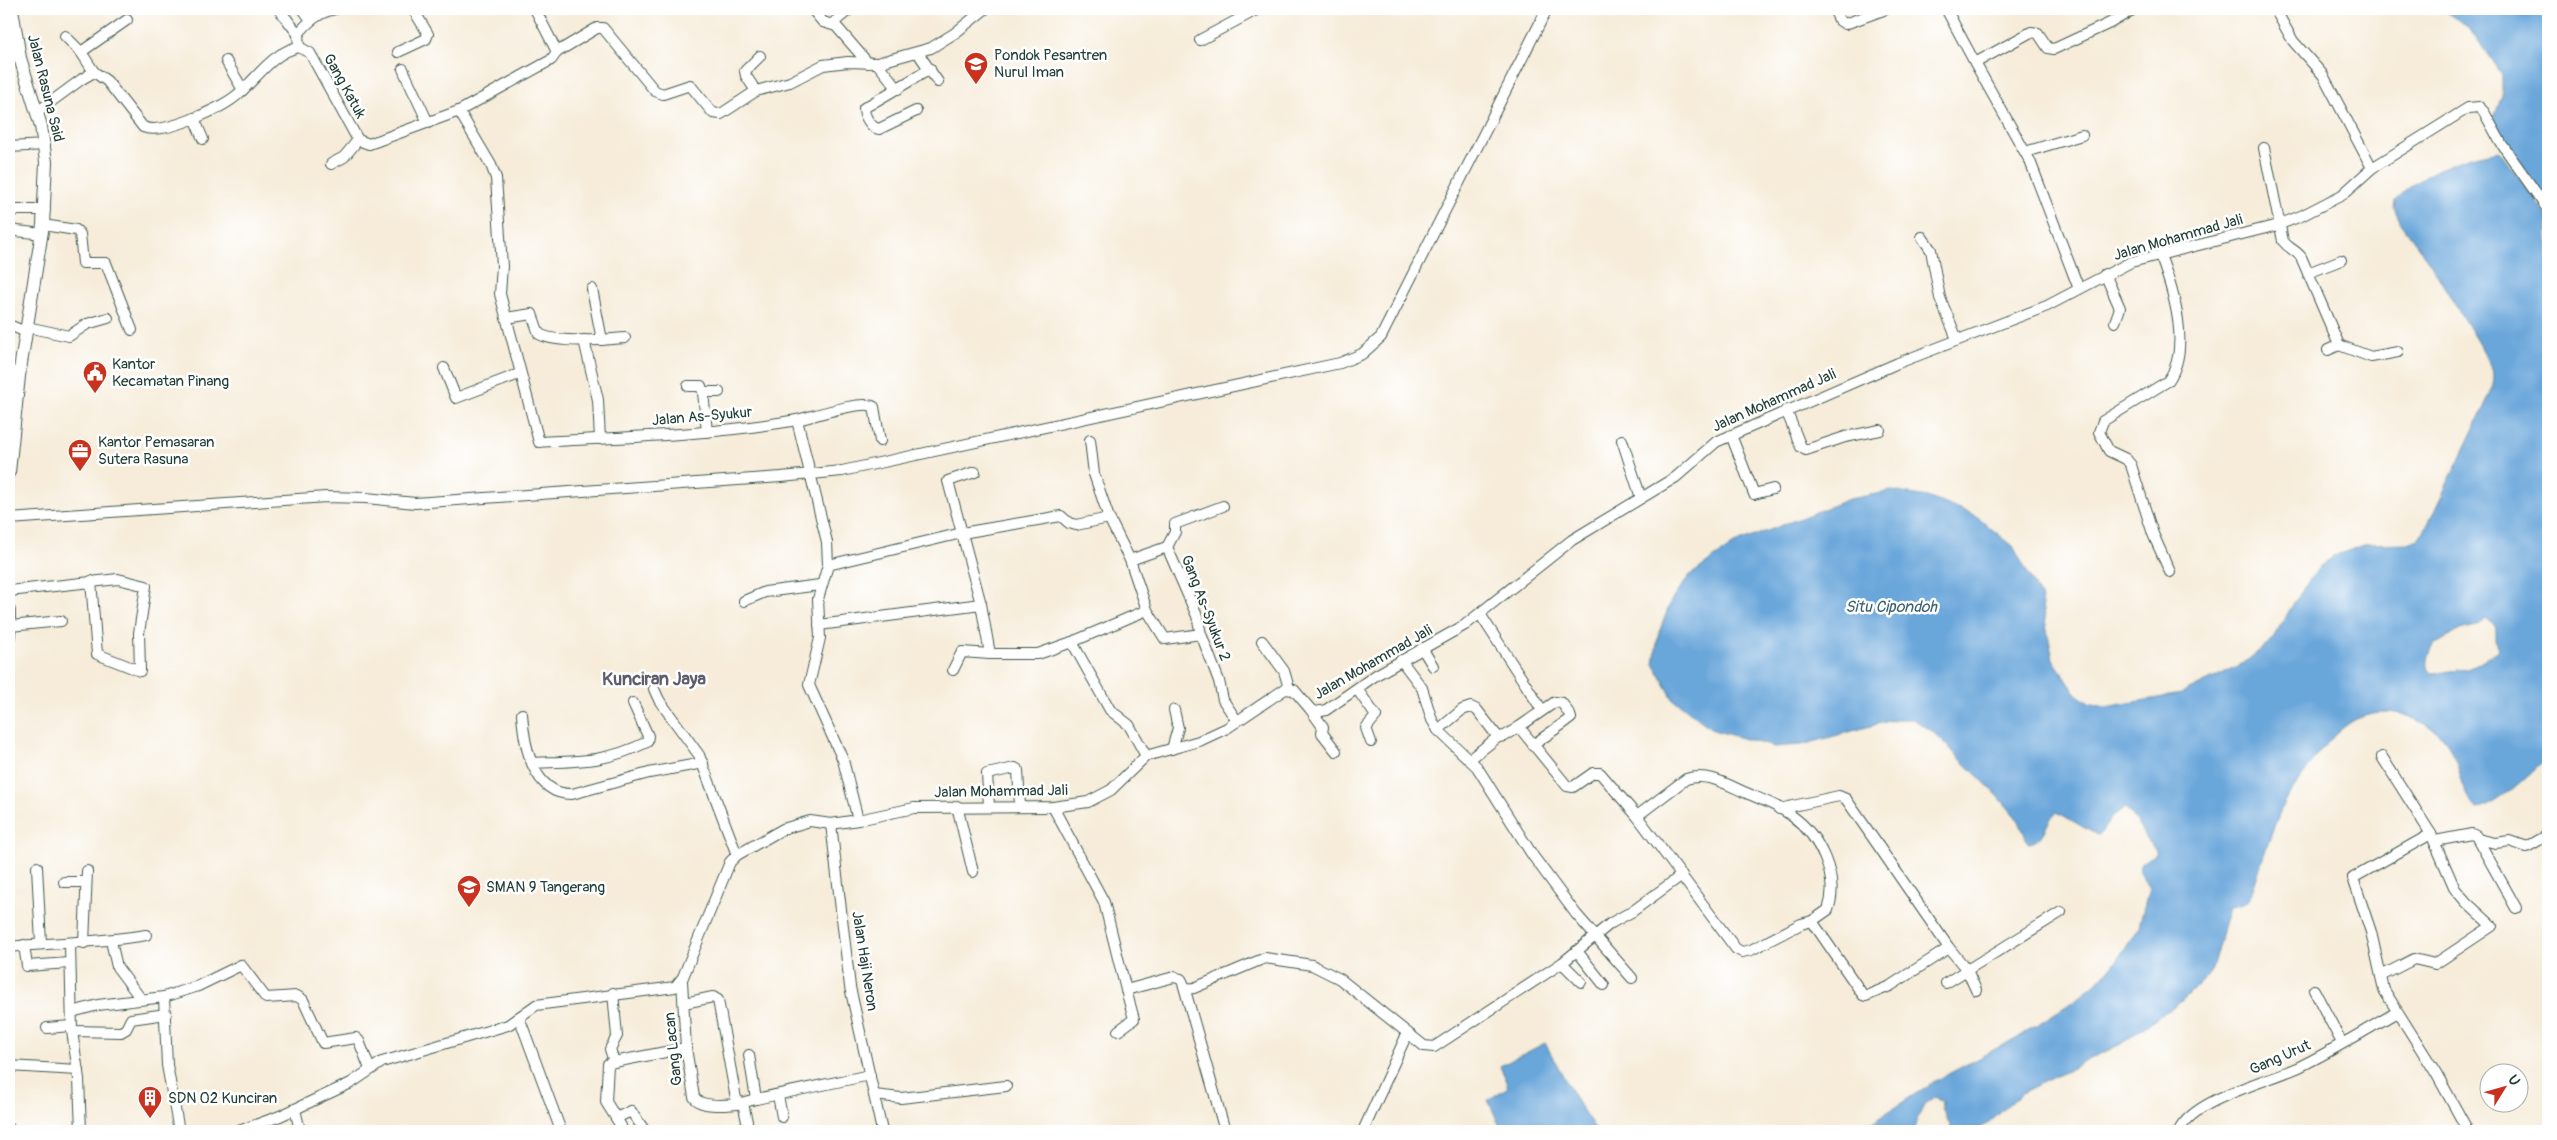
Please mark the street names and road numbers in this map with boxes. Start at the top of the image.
street label: Jalan Rasuna Said [23,32,68,144]
street label: Gang Katuk [319,51,370,123]
street label: Jalan Mohammad Jali [2111,210,2245,265]
street label: Jalan Mohammad Jali [1709,364,1839,436]
street label: Jalan As-Syukur [651,403,754,430]
street label: Gang As-Syukur 2 [1177,552,1234,664]
street label: Jalan Mohammad Jali [1311,621,1436,704]
street label: Jalan Mohammad Jali [934,781,1068,802]
street label: Jalan Haji Neron [847,910,882,1012]
street label: Gang Lacan [660,1011,687,1087]
street label: Gang Urut [2247,1035,2314,1079]

